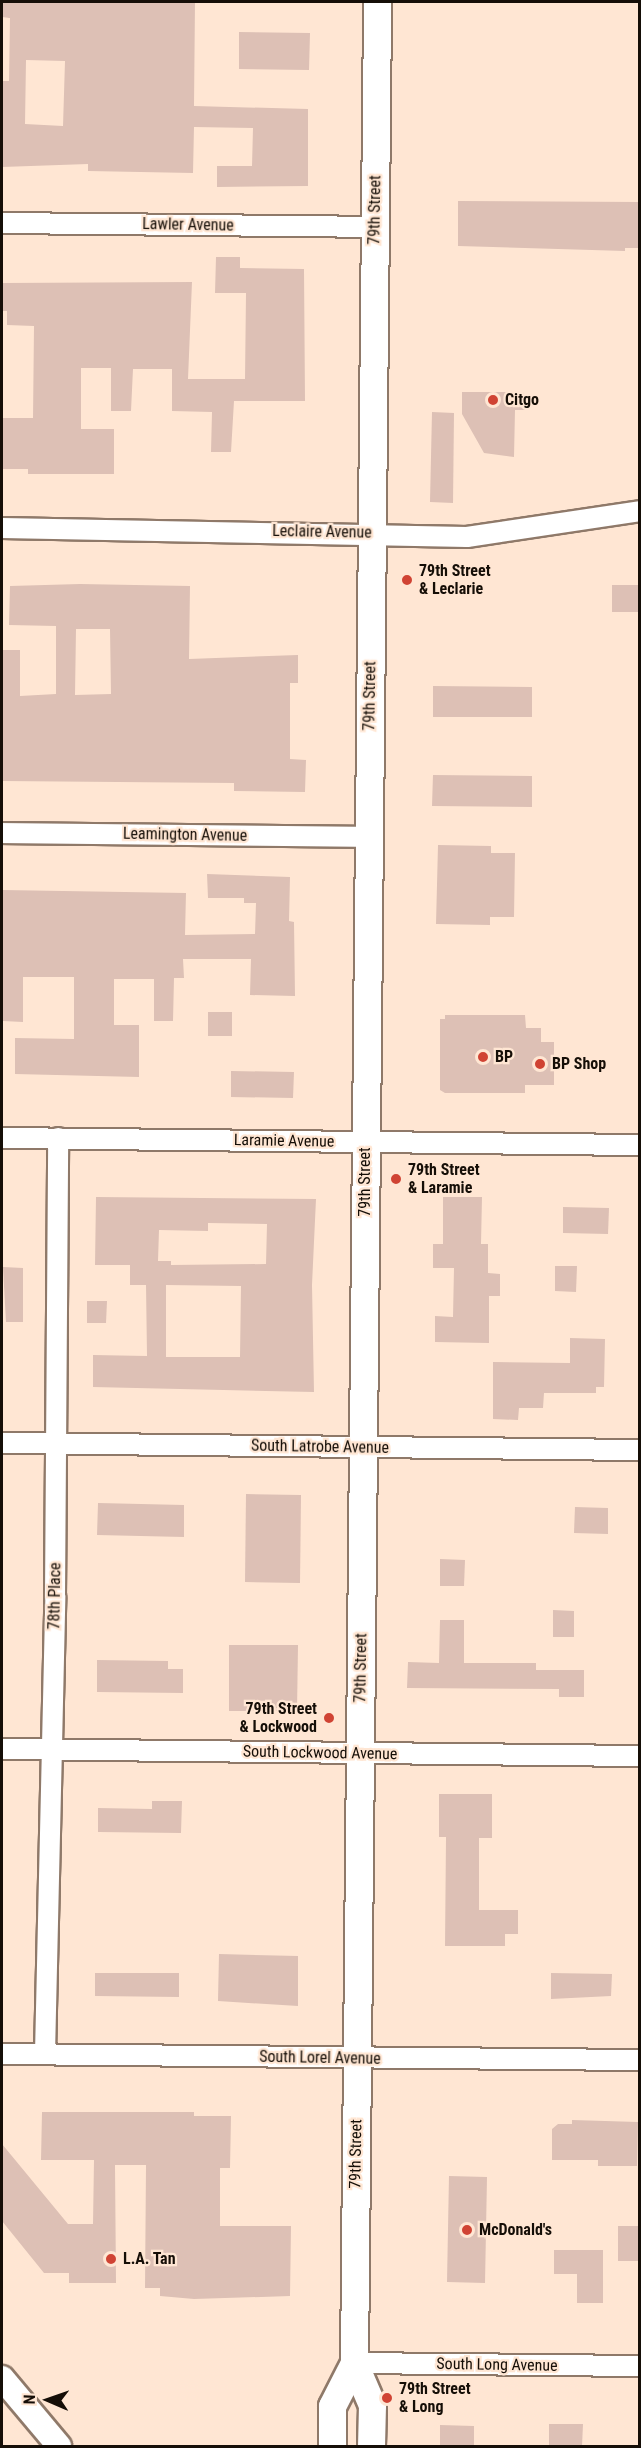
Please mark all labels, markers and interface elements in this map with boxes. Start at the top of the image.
street label: 79th Street [365,175,385,245]
street label: Lawler Avenue [142,215,234,235]
place label: Citgo [505,390,539,410]
marker: Citgo [486,393,500,407]
street label: Leclaire Avenue [272,522,372,542]
place label: 79th Street & Leclarie [419,561,491,599]
marker: 79th Street & Leclarie [400,573,414,587]
street label: 79th Street [360,661,380,731]
street label: Leamington Avenue [123,824,247,846]
place label: BP [495,1047,513,1067]
marker: BP [476,1050,490,1064]
place label: BP Shop [552,1054,606,1074]
marker: BP Shop [533,1057,547,1071]
street label: Laramie Avenue [234,1131,334,1151]
street label: 79th Street [355,1147,375,1217]
place label: 79th Street & Laramie [408,1160,480,1198]
marker: 79th Street & Laramie [389,1172,403,1186]
street label: South Latrobe Avenue [251,1436,389,1458]
street label: 78th Place [45,1562,65,1630]
street label: 79th Street [351,1633,371,1703]
place label: 79th Street & Lockwood [239,1699,317,1737]
marker: 79th Street & Lockwood [322,1711,336,1725]
street label: South Lockwood Avenue [243,1742,397,1764]
street label: South Lorel Avenue [259,2047,381,2069]
street label: 79th Street [346,2119,366,2189]
place label: McDonald's [479,2220,552,2240]
marker: McDonald's [460,2223,474,2237]
place label: L.A. Tan [123,2249,176,2269]
marker: L.A. Tan [104,2252,118,2266]
street label: South Long Avenue [436,2354,558,2376]
north arrow [18,2370,78,2430]
place label: 79th Street & Long [399,2379,471,2417]
marker: 79th Street & Long [380,2391,394,2405]
text: N [20,2394,39,2405]

